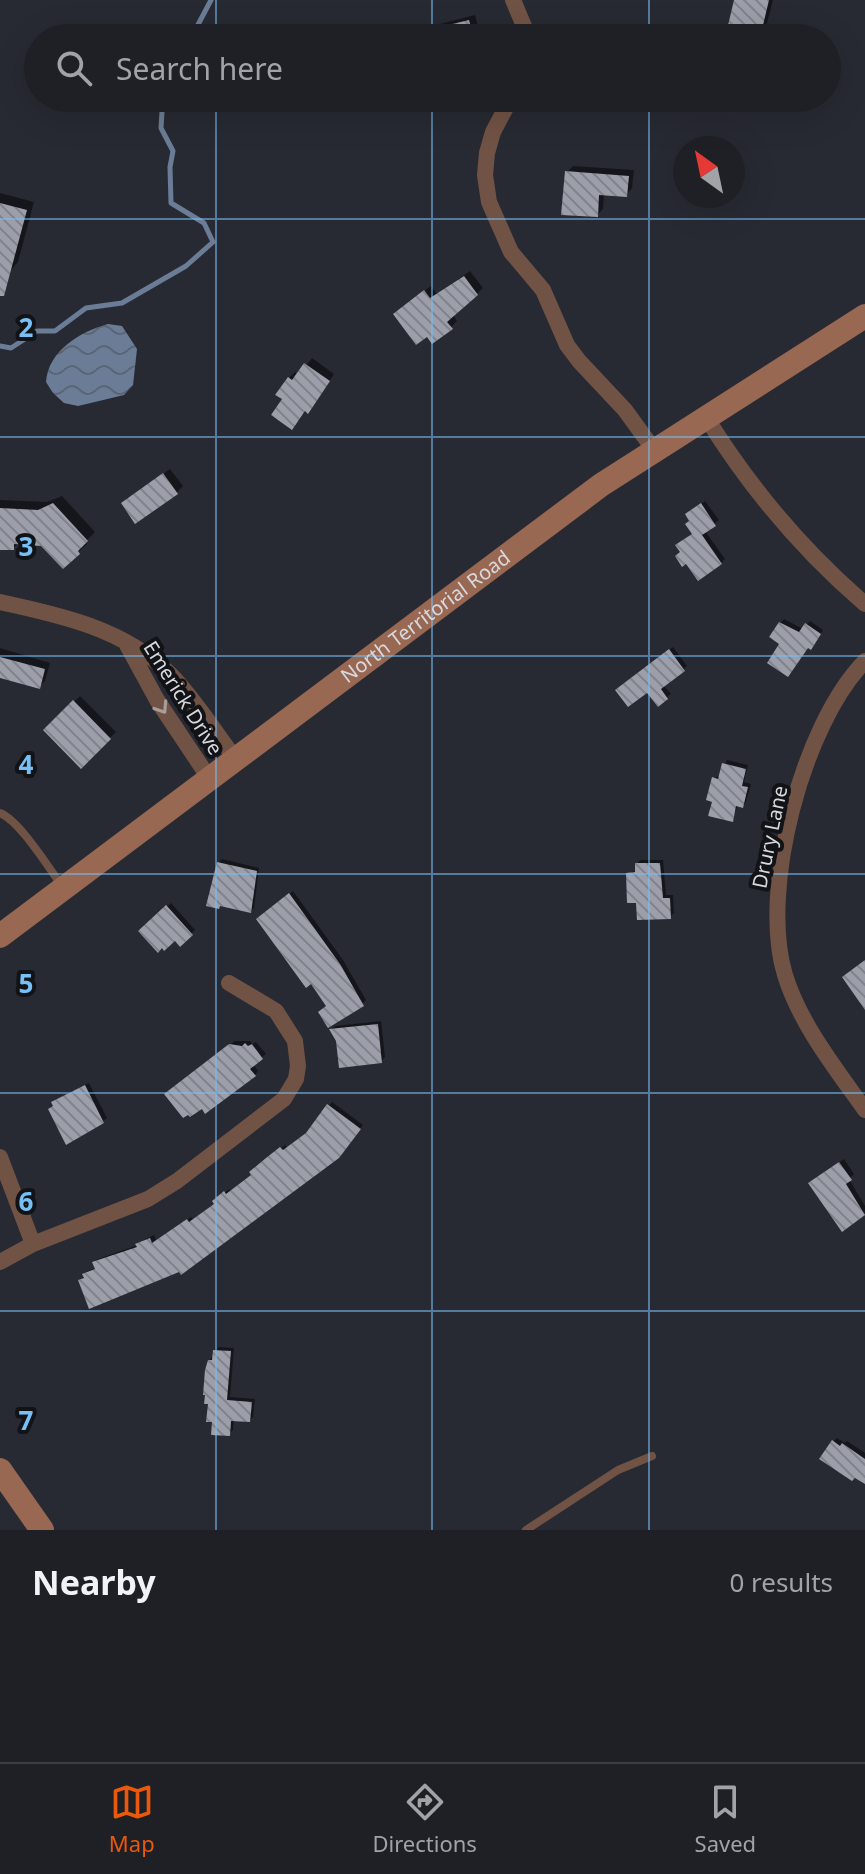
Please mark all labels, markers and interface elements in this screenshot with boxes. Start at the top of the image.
search box [24,24,841,112]
icon: search [52,46,96,90]
text: Search here [116,48,283,89]
north arrow [673,136,745,208]
text: 2 [19,309,34,345]
text: 3 [19,528,33,564]
street label: North Territorial Road [335,544,516,689]
street label: Emerick Drive [138,636,229,760]
one-way arrow [153,699,168,714]
text: 4 [19,746,34,782]
street label: Drury Lane [745,783,794,891]
text: 5 [19,965,33,1001]
text: 6 [19,1183,34,1219]
text: 7 [19,1402,34,1438]
text: Nearby [32,1559,156,1605]
text: 0 results [729,1564,833,1600]
tab: Map [109,1780,155,1858]
tab: Directions [372,1780,477,1858]
tab: Saved [695,1780,756,1858]

